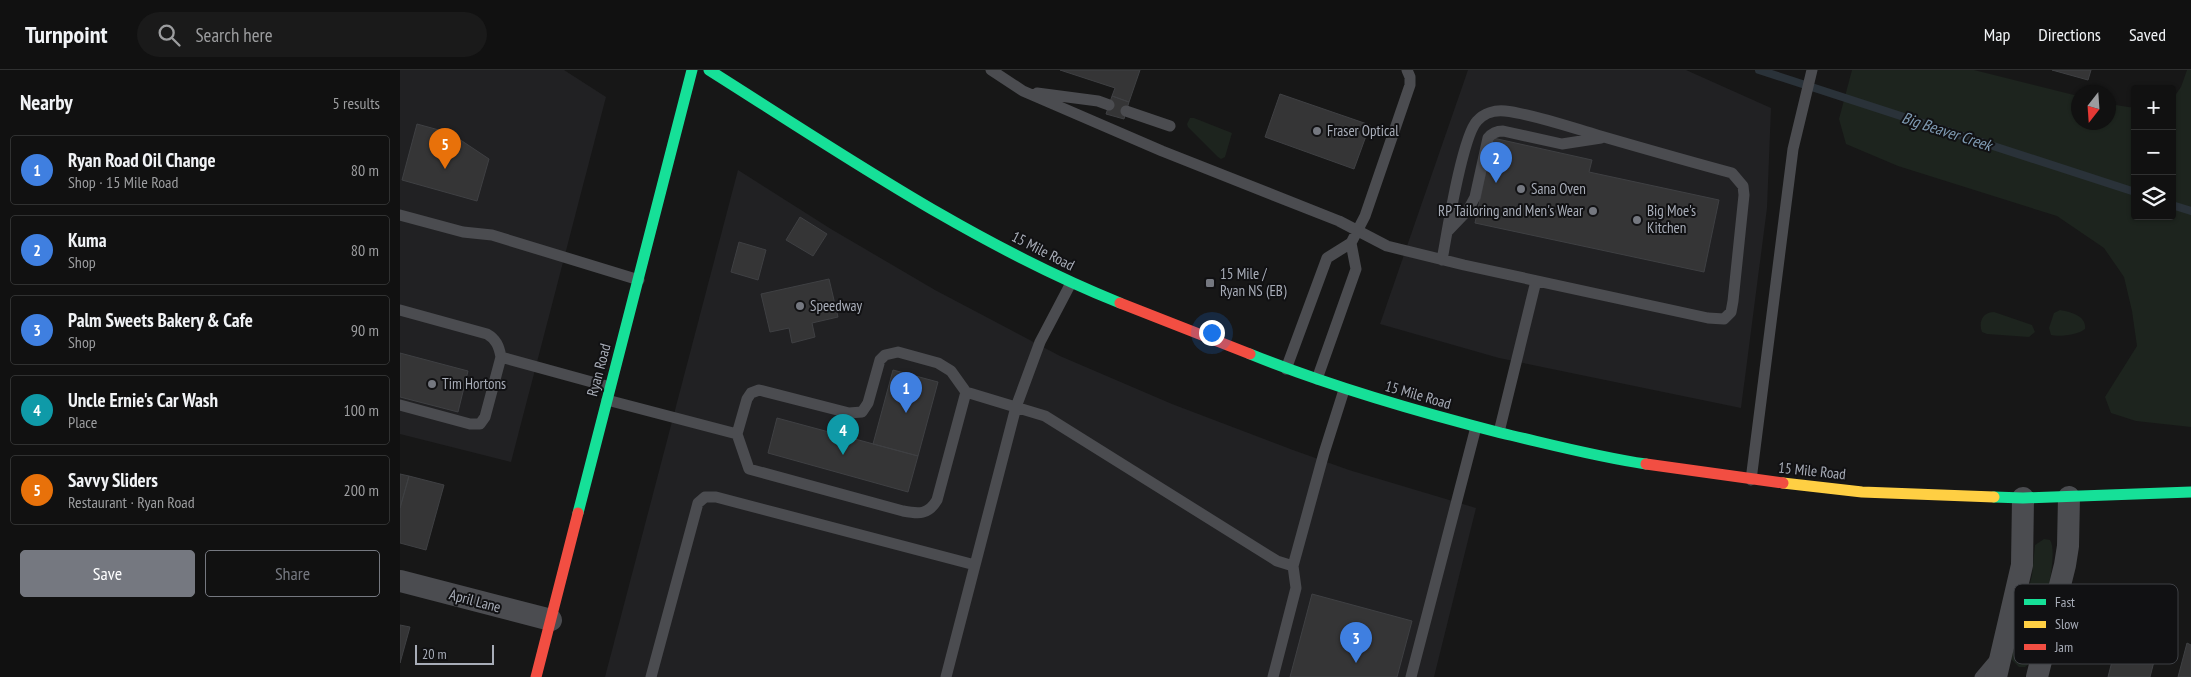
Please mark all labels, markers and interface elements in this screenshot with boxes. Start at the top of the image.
search box [137,12,487,57]
text: Turnpoint [25,19,107,50]
icon: search [155,21,183,49]
text: Search here [195,23,273,47]
text: Map [1984,23,2010,46]
text: Directions [2038,23,2101,46]
text: Saved [2129,23,2166,46]
north arrow [2071,85,2116,130]
map controls [2131,85,2176,220]
button: + [2131,85,2176,130]
text: Nearby [20,89,73,116]
text: 5 results [333,93,380,113]
water label: Big Beaver Creek [1900,107,1996,155]
place label: Fraser Optical [1327,121,1399,140]
marker: Fraser Optical [1311,125,1323,137]
pin: 5 [429,128,461,169]
button: − [2131,130,2176,175]
pin: 2 [1480,142,1512,183]
text: Ryan Road Oil Change [68,148,216,172]
text: 1 [33,160,41,180]
text: 80 m [351,160,379,180]
text: Shop · 15 Mile Road [68,172,178,192]
button: layers [2131,175,2176,220]
place label: Sana Oven [1531,179,1586,198]
marker: Sana Oven [1515,183,1527,195]
place label: RP Tailoring and Men's Wear [1438,201,1584,220]
place label: Big Moe's Kitchen [1647,201,1696,237]
marker: RP Tailoring and Men's Wear [1587,205,1599,217]
marker: Big Moe's Kitchen [1631,214,1643,226]
street label: 15 Mile Road [1009,227,1078,274]
text: Kuma [68,228,107,252]
text: 2 [33,240,41,260]
text: 80 m [351,240,379,260]
text: Shop [68,252,96,272]
place label: 15 Mile / Ryan NS (EB) [1220,264,1287,300]
marker: 15 Mile / Ryan NS (EB) [1204,277,1216,289]
place label: Speedway [810,296,863,315]
marker: Speedway [794,300,806,312]
text: Palm Sweets Bakery & Cafe [68,308,253,332]
text: 3 [33,320,41,340]
text: 90 m [351,320,379,340]
your location [1199,320,1225,346]
text: Shop [68,332,96,352]
street label: Ryan Road [582,341,615,398]
pin: 1 [890,372,922,413]
place label: Tim Hortons [442,374,506,393]
street label: 15 Mile Road [1383,376,1453,413]
marker: Tim Hortons [426,378,438,390]
text: Uncle Ernie's Car Wash [68,388,218,412]
text: 4 [33,400,41,420]
text: 100 m [344,400,379,420]
text: Place [68,412,97,432]
pin: 4 [827,414,859,455]
street label: 15 Mile Road [1777,458,1847,484]
text: Savvy Sliders [68,468,158,492]
text: 5 [33,480,41,500]
text: 200 m [344,480,379,500]
text: Restaurant · Ryan Road [68,492,195,512]
button: Save [20,550,195,597]
button: Share [205,550,380,597]
legend [2014,584,2178,664]
street label: April Lane [447,585,503,616]
text: Fast [2055,593,2075,611]
text: Slow [2055,615,2079,633]
pin: 3 [1340,622,1372,663]
text: Jam [2054,638,2073,656]
scale bar [415,642,494,665]
text: 20 m [422,645,447,663]

